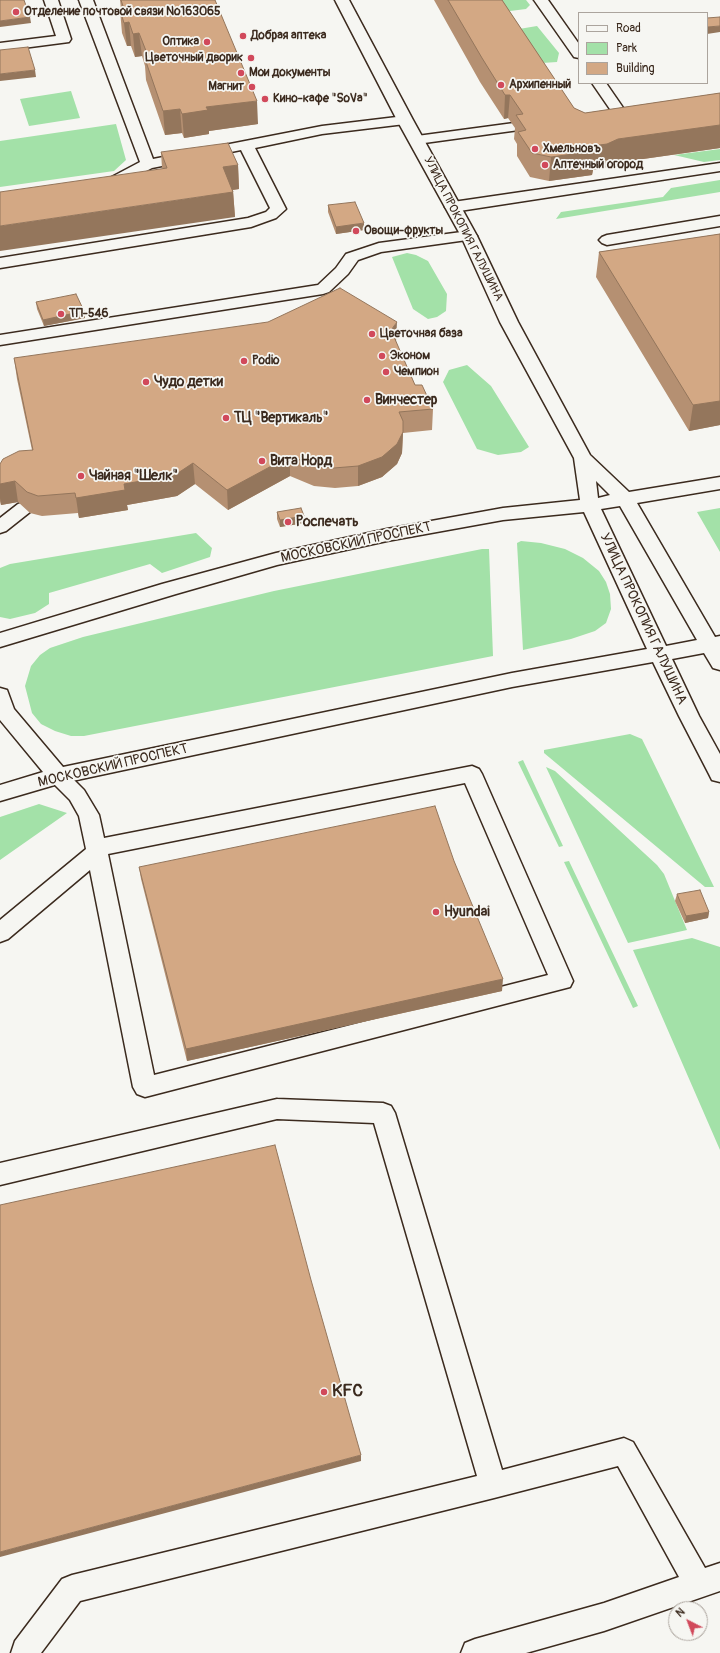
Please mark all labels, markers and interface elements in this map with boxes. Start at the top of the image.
place label: Отделение почтовой связи №163065 [24,5,221,19]
marker: Отделение почтовой связи №163065 [11,7,21,17]
legend [578,12,708,84]
text: Road [616,21,641,36]
place label: Добрая аптека [251,29,326,43]
marker: Добрая аптека [238,31,248,41]
place label: Оптика [162,35,199,49]
marker: Оптика [202,37,212,47]
text: Park [616,41,637,56]
place label: Цветочный дворик [145,51,243,65]
marker: Цветочный дворик [246,53,256,63]
text: Building [616,61,655,76]
place label: Мои документы [249,66,331,80]
marker: Мои документы [236,68,246,78]
place label: Архипенный [509,78,571,92]
place label: Магнит [208,80,244,94]
marker: Архипенный [496,80,506,90]
marker: Магнит [247,82,257,92]
place label: Кино-кафе "SoVa" [273,92,367,106]
marker: Кино-кафе "SoVa" [260,94,270,104]
place label: Хмельновъ [543,142,601,156]
marker: Хмельновъ [530,144,540,154]
street label: УЛИЦА ПРОКОПИЯ ГАЛУШИНА [420,154,506,304]
place label: Аптечный огород [553,158,643,172]
marker: Аптечный огород [540,160,550,170]
place label: Овощи-фрукты [364,224,443,238]
marker: Овощи-фрукты [351,226,361,236]
place label: ТП-546 [69,307,108,321]
marker: ТП-546 [56,309,66,319]
place label: Цветочная база [380,327,462,341]
marker: Цветочная база [367,329,377,339]
place label: Эконом [390,349,430,363]
marker: Эконом [377,351,387,361]
place label: Podio [252,354,280,368]
marker: Podio [239,356,249,366]
place label: Чемпион [394,365,439,379]
marker: Чемпион [381,367,391,377]
place label: Чудо детки [154,374,223,390]
marker: Чудо детки [141,377,151,387]
place label: Винчестер [375,392,437,408]
marker: Винчестер [362,395,372,405]
place label: ТЦ "Вертикаль" [234,410,328,426]
marker: ТЦ "Вертикаль" [221,413,231,423]
place label: Вита Норд [270,453,332,469]
marker: Вита Норд [257,456,267,466]
place label: Чайная "Шелк" [89,468,178,484]
marker: Чайная "Шелк" [76,471,86,481]
place label: Роспечать [296,514,359,530]
marker: Роспечать [283,517,293,527]
street label: МОСКОВСКИЙ ПРОСПЕКТ [279,519,433,567]
street label: УЛИЦА ПРОКОПИЯ ГАЛУШИНА [596,531,690,707]
street label: МОСКОВСКИЙ ПРОСПЕКТ [36,741,190,791]
place label: Hyundai [444,904,490,920]
marker: Hyundai [431,907,441,917]
place label: KFC [332,1382,363,1402]
marker: KFC [319,1387,329,1397]
north arrow [668,1601,708,1641]
text: N [673,1605,687,1620]

